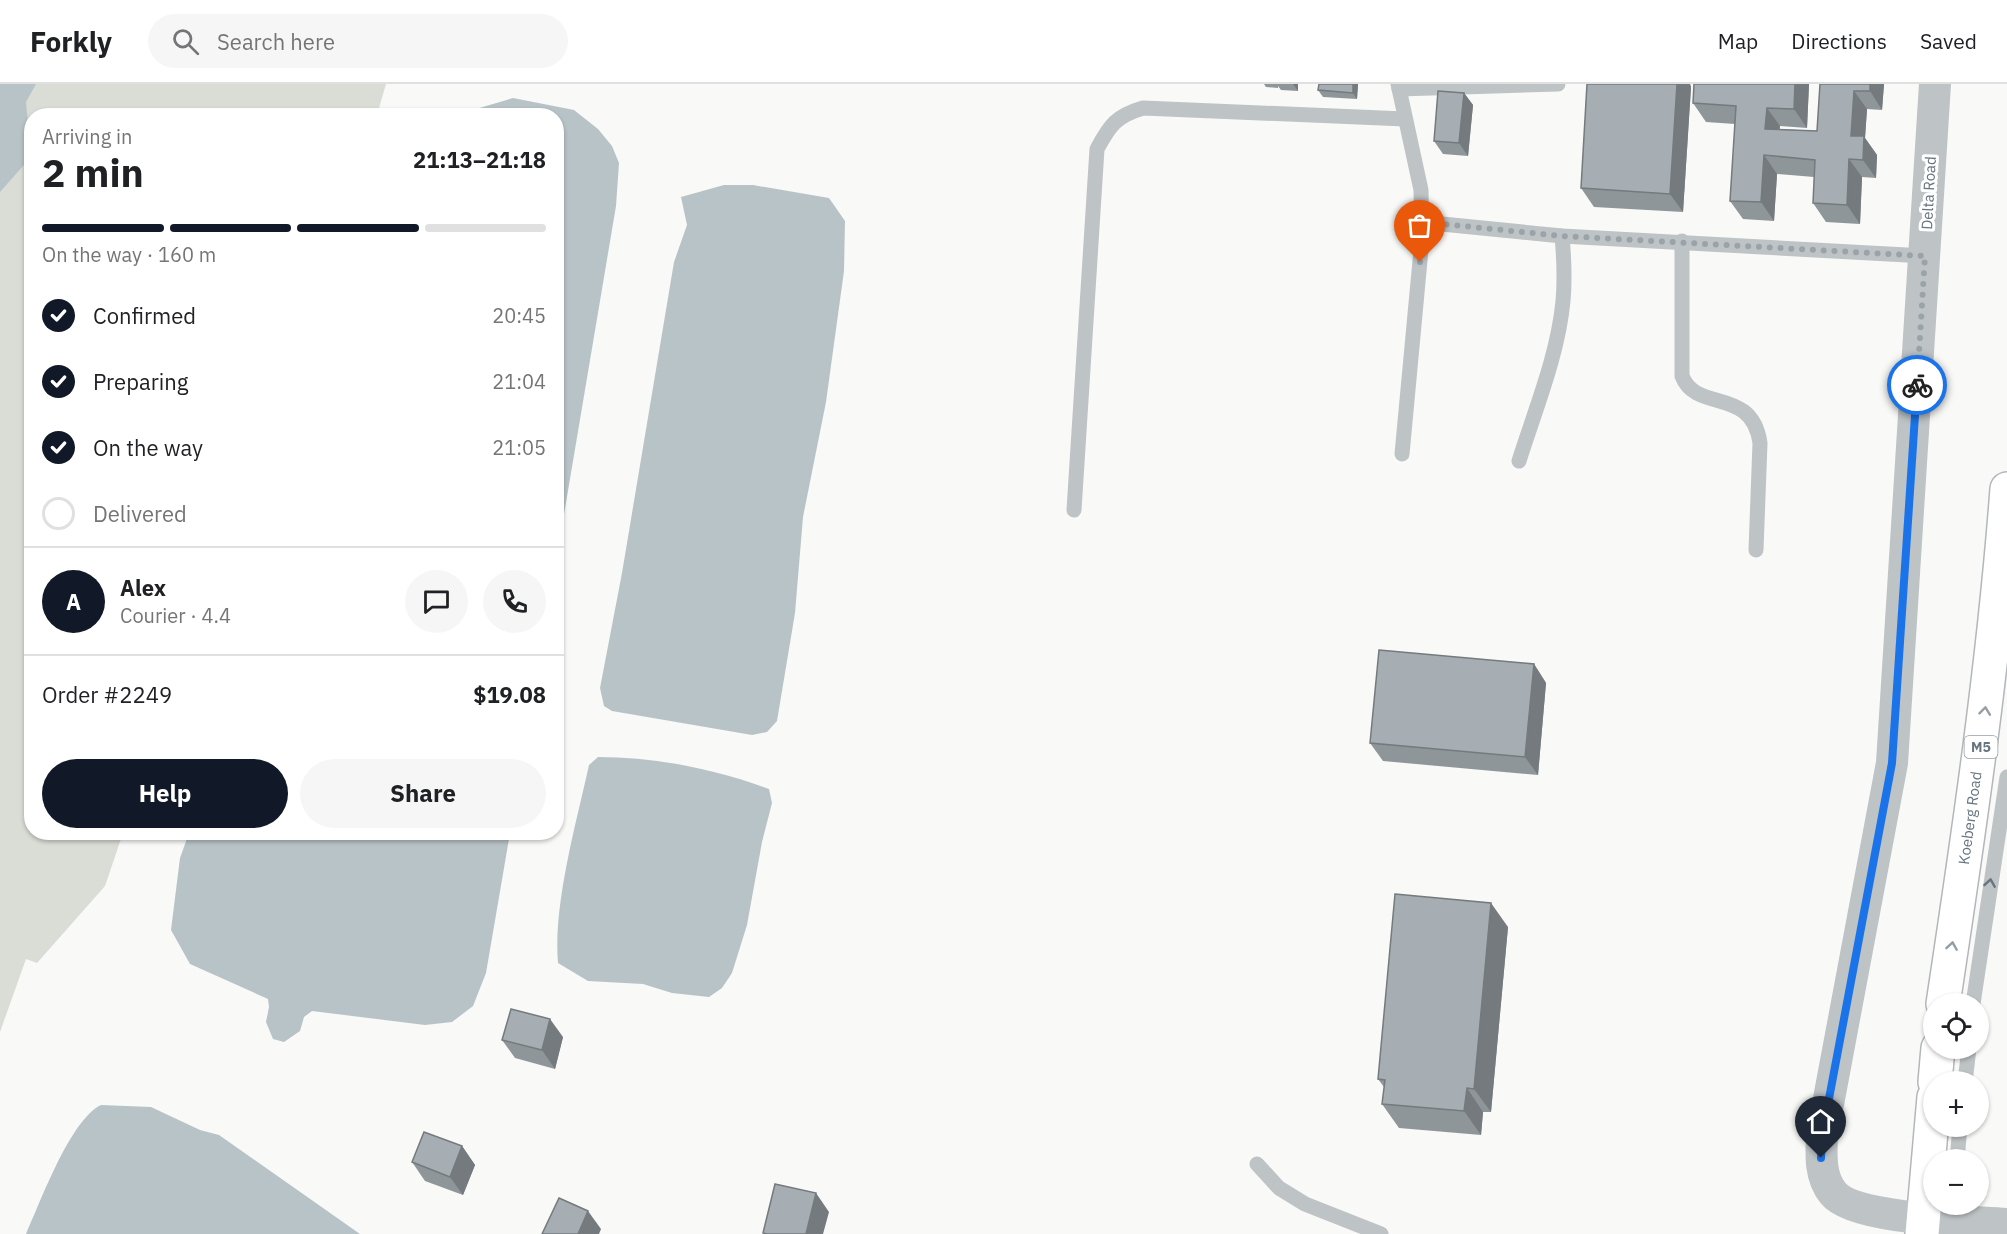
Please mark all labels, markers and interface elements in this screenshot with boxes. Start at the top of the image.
search box [148,14,568,68]
text: Forkly [30,23,112,60]
icon: search [169,25,202,58]
text: Search here [217,27,335,56]
text: Map [1718,27,1758,55]
text: Directions [1791,27,1887,55]
text: Saved [1920,27,1977,55]
text: Arriving in [42,123,132,150]
text: 21:13–21:18 [413,145,546,174]
text: 2 min [42,147,144,198]
street label: Delta Road [1917,156,1940,230]
pin [1394,200,1445,262]
icon: bag [1403,209,1436,242]
text: On the way · 160 m [42,241,216,268]
icon: check [42,299,75,332]
text: Confirmed [93,301,196,330]
text: 20:45 [492,302,546,329]
courier [1887,355,1947,415]
icon: check [42,365,75,398]
text: Preparing [93,367,188,396]
text: 21:04 [492,368,546,395]
icon: bike [1901,369,1934,402]
icon: check [42,431,75,464]
text: On the way [93,433,203,462]
text: 21:05 [492,434,546,461]
text: Delivered [93,499,187,528]
button: chat [405,570,468,633]
button: phone [483,570,546,633]
text: Alex [120,573,166,602]
text: A [66,587,81,616]
text: Courier · 4.4 [120,602,231,629]
text: Order #2249 [42,680,172,709]
text: $19.08 [473,680,546,709]
one-way arrow [1978,706,1991,716]
road number: M5 [1964,736,1998,758]
button: Help [42,759,288,828]
button: Share [300,759,546,828]
street label: Koeberg Road [1954,770,1986,866]
one-way arrow [1983,879,1996,889]
one-way arrow [1945,941,1957,950]
map controls [1923,993,1989,1215]
button: locate [1923,993,1989,1059]
button: + [1923,1071,1989,1137]
pin [1795,1096,1846,1158]
icon: home [1804,1105,1837,1138]
button: − [1923,1149,1989,1215]

